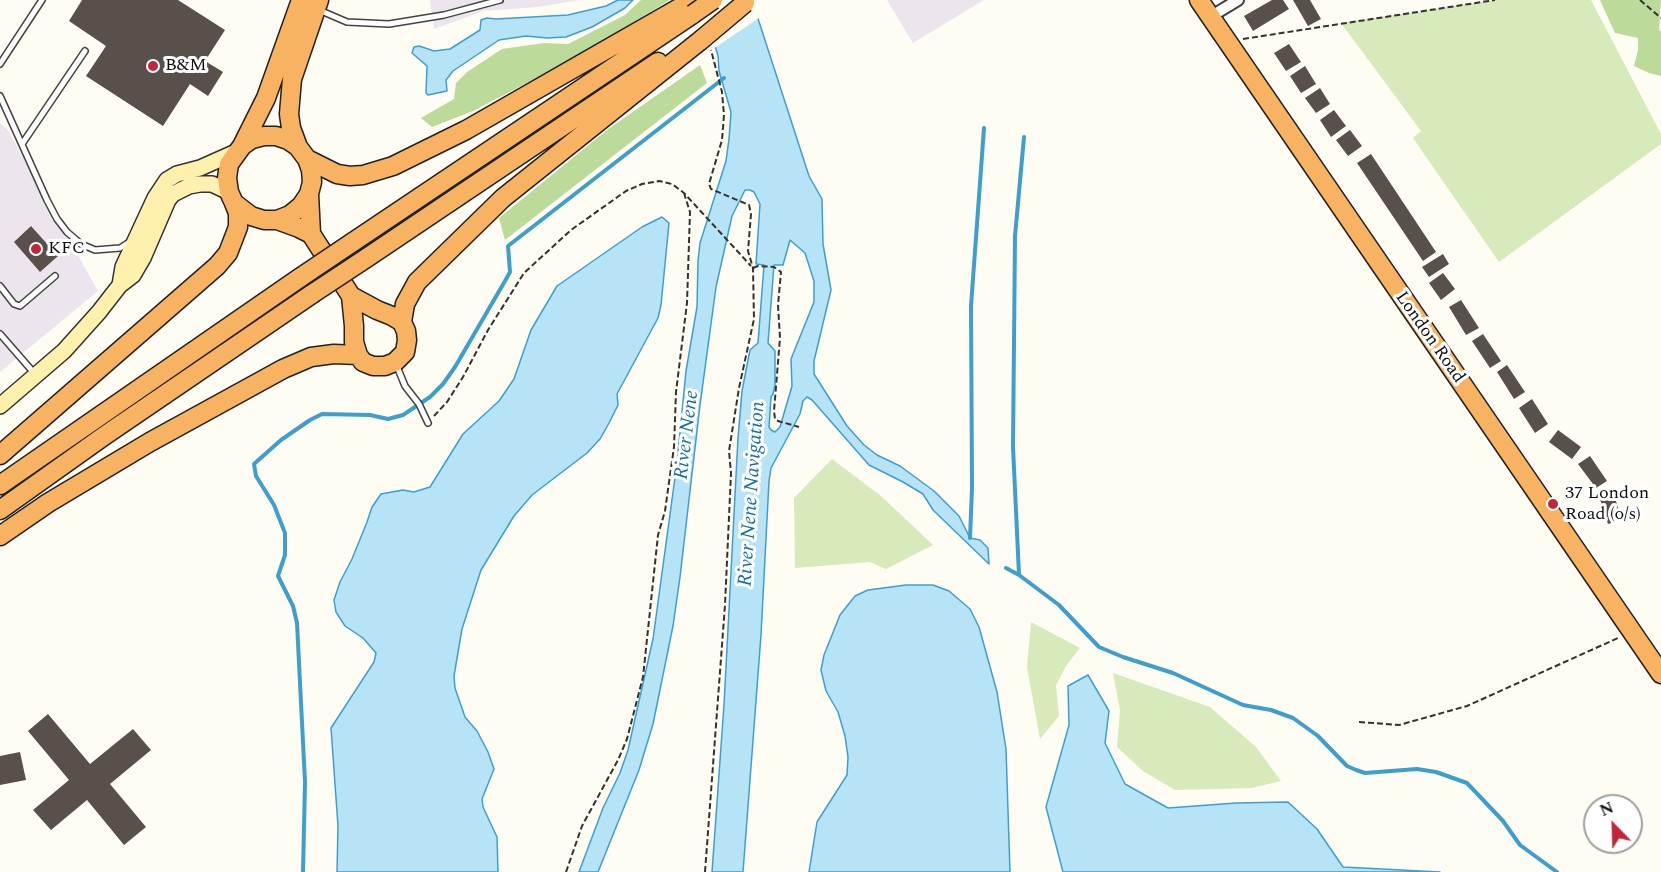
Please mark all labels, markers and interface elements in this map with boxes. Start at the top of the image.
place label: B&M [165,55,207,77]
marker: B&M [146,59,160,73]
place label: KFC [48,238,85,260]
marker: KFC [29,242,43,256]
street label: London Road [1389,288,1469,388]
water label: River Nene [671,389,705,481]
water label: River Nene Navigation [735,401,771,587]
place label: 37 London Road (o/s) [1565,483,1649,526]
marker: 37 London Road (o/s) [1546,497,1560,511]
north arrow [1583,794,1643,854]
text: N [1596,796,1617,823]

